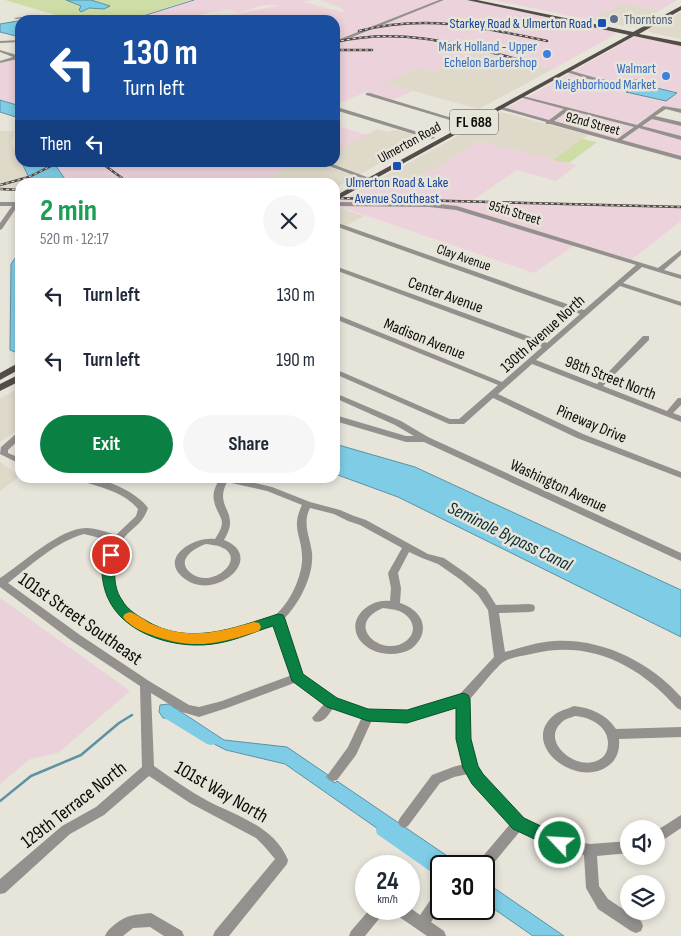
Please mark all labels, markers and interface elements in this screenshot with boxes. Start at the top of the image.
place label: Thorntons [624,11,672,28]
marker: Thorntons [608,13,620,25]
place label: Starkey Road & Ulmerton Road [449,15,592,32]
marker: Starkey Road & Ulmerton Road [596,17,608,29]
text: 130 m [123,32,198,75]
icon: left [40,35,105,100]
place label: Mark Holland - Upper Echelon Barbershop [439,38,537,71]
marker: Mark Holland - Upper Echelon Barbershop [541,48,553,60]
place label: Walmart Neighborhood Market [555,60,656,93]
marker: Walmart Neighborhood Market [660,70,672,82]
text: Turn left [123,75,185,102]
street label: 92nd Street [564,108,622,139]
road number: FL 688 [450,110,498,134]
street label: Ulmerton Road [375,118,444,167]
icon: left [81,130,109,158]
text: Then [40,133,71,156]
marker: Ulmerton Road & Lake Avenue Southeast [391,160,403,172]
place label: Ulmerton Road & Lake Avenue Southeast [346,174,448,207]
text: 2 min [40,193,97,229]
button: close [263,195,315,247]
street label: 95th Street [487,196,543,228]
text: 520 m · 12:17 [40,230,109,249]
street label: Clay Avenue [434,240,493,275]
street label: Center Avenue [405,273,486,318]
icon: left [40,282,68,310]
text: Turn left [83,284,140,307]
text: 130 m [277,284,315,307]
street label: 130th Avenue North [497,291,589,377]
street label: Madison Avenue [381,314,468,364]
icon: left [40,347,68,375]
text: Turn left [83,349,140,372]
text: 190 m [276,349,315,372]
street label: 98th Street North [562,352,659,404]
street label: Pineway Drive [553,401,629,448]
button: Exit [40,415,173,473]
button: Share [183,415,315,473]
street label: Washington Avenue [507,456,610,517]
water label: Seminole Bypass Canal [444,497,576,576]
pin [90,534,132,576]
icon: arrive [97,541,125,569]
street label: 101st Street Southeast [14,568,147,671]
street label: 101st Way North [170,756,272,828]
street label: 129th Terrace North [17,757,131,854]
position arrow [533,816,585,868]
map controls [620,820,665,920]
button: sound [620,820,665,865]
speed limit sign: 30 [430,855,495,920]
text: 24 [376,866,399,897]
button: layers [620,875,665,920]
text: km/h [377,892,398,907]

